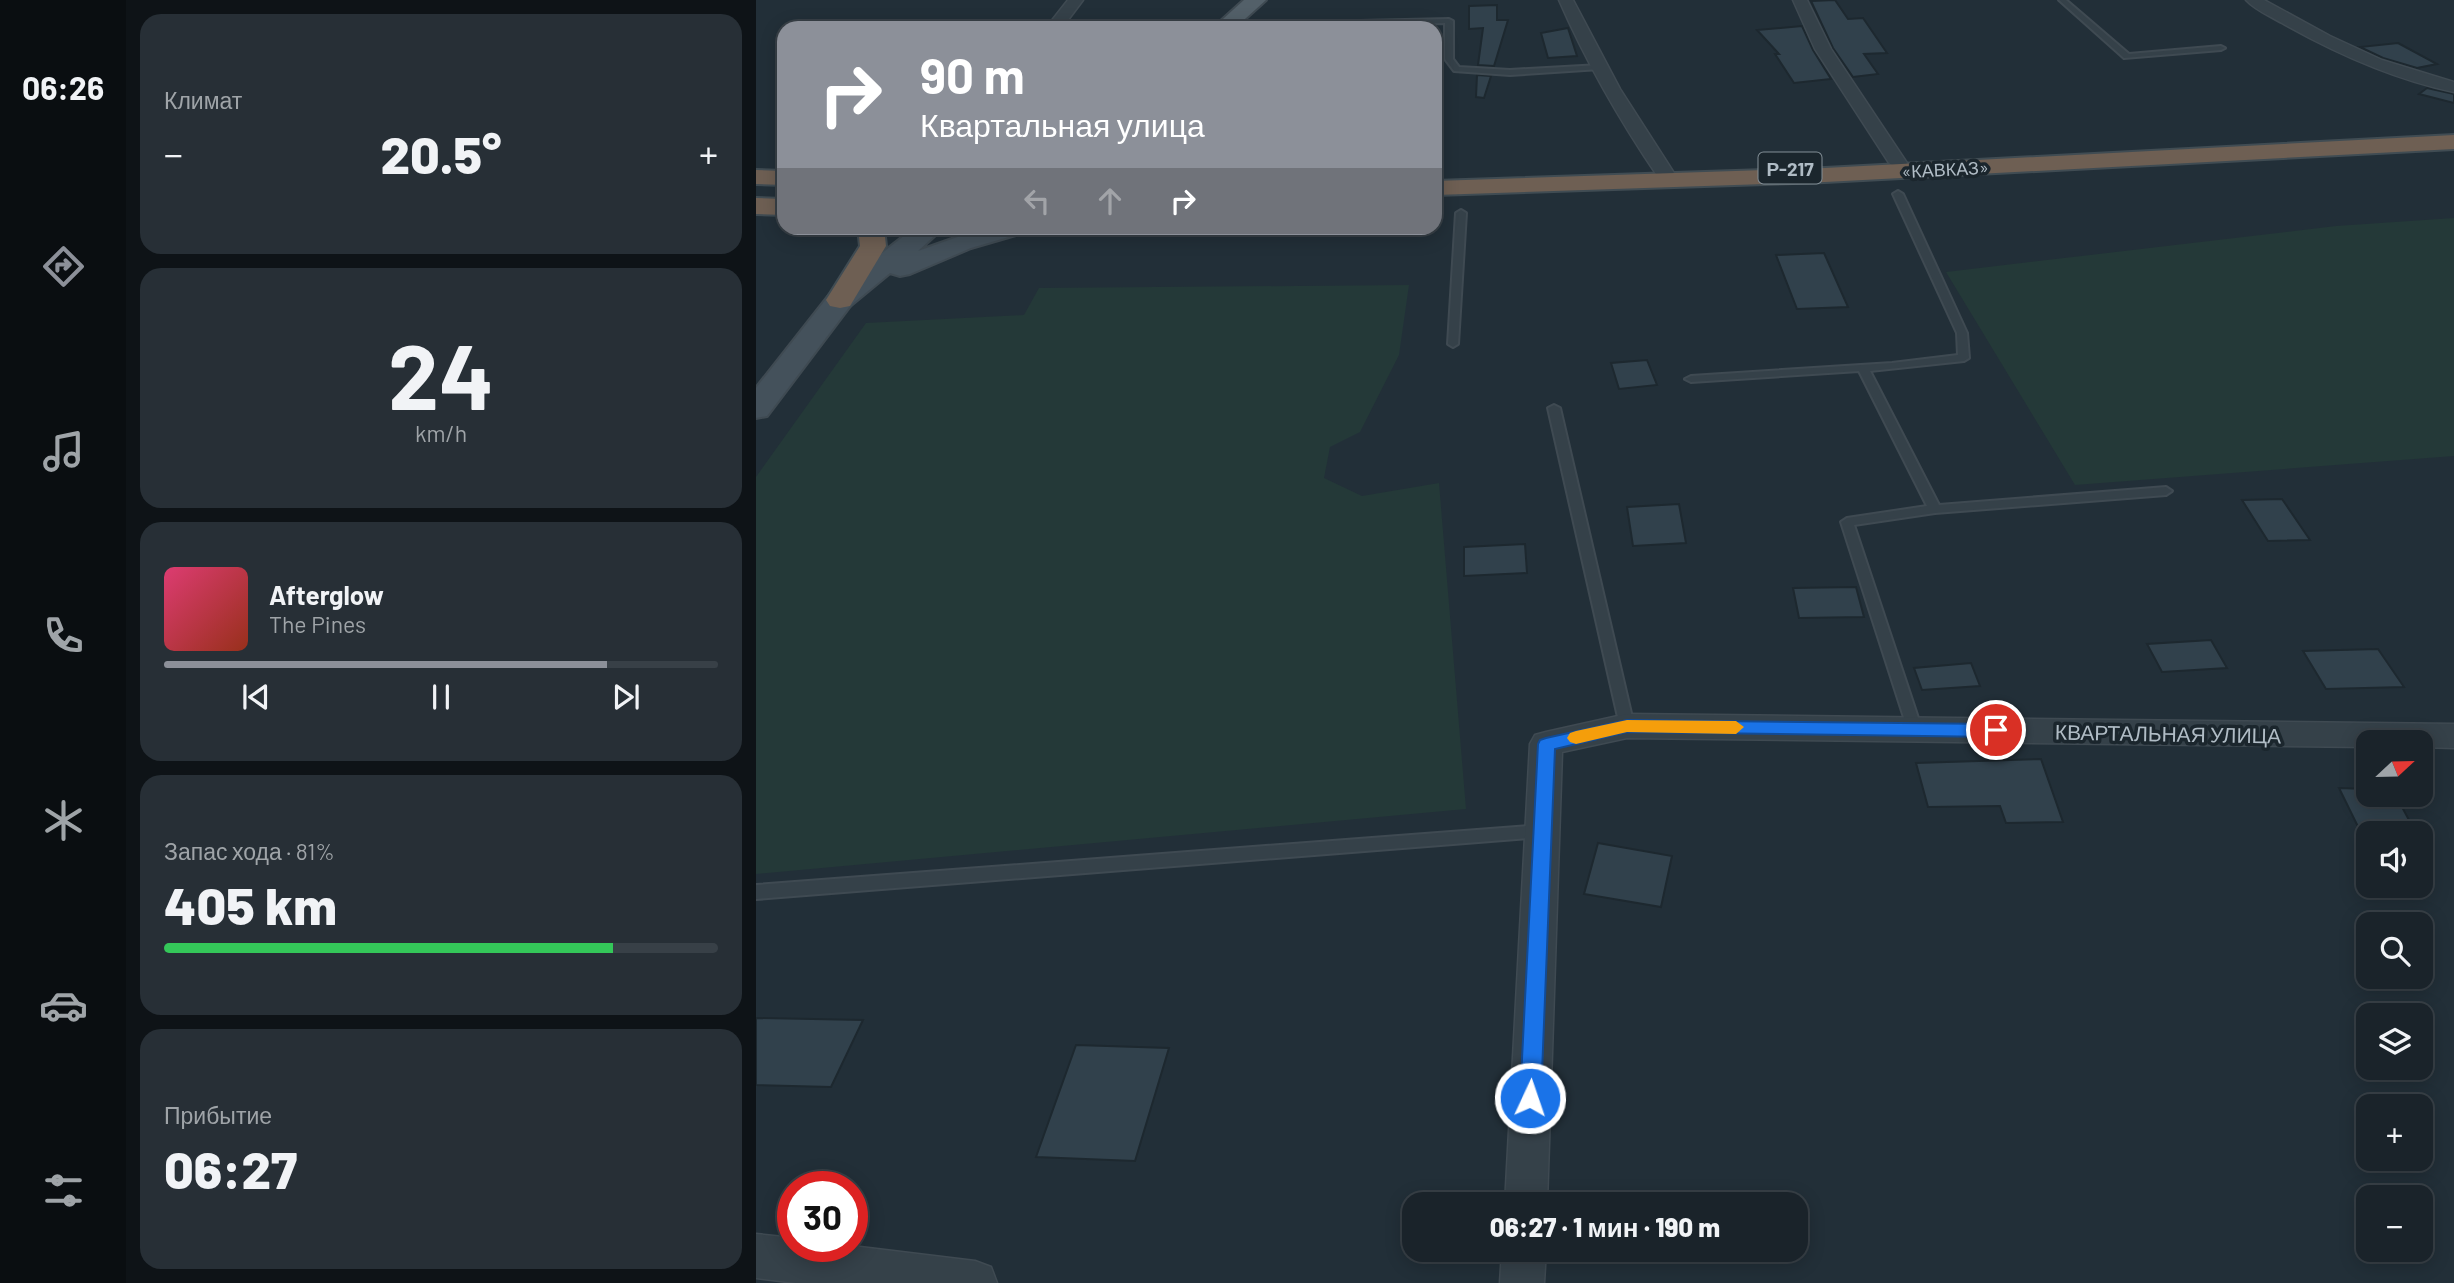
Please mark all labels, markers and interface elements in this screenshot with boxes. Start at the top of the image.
text: 90 m [920,45,1025,104]
icon: right [805,49,896,140]
text: 06:26 [22,68,104,106]
text: Климат [164,86,242,114]
text: Квартальная улица [920,105,1205,143]
text: 20.5° [380,122,502,184]
text: − [164,130,183,176]
text: + [699,130,718,176]
road number: Р-217 [1758,152,1822,184]
street label: «КАВКАЗ» [1901,156,1989,182]
icon: left [1018,182,1056,220]
icon: ahead [1091,182,1129,220]
icon: right [1164,182,1202,220]
icon: directions [39,242,88,291]
text: 24 [388,319,494,428]
text: km/h [415,419,467,447]
icon: music [39,427,88,476]
text: Afterglow [269,579,384,610]
text: The Pines [269,610,366,638]
icon: phone [39,611,88,660]
icon: previous [237,678,275,716]
icon: pause [422,678,460,716]
icon: next [607,678,645,716]
pin [1966,700,2026,760]
icon: arrive [1977,711,2015,749]
street label: КВАРТАЛЬНАЯ УЛИЦА [2055,719,2281,747]
north arrow [2356,730,2432,807]
map controls [2356,730,2433,1262]
icon: climate [39,796,88,845]
button: sound [2356,821,2433,898]
text: Запас хода · 81% [164,837,335,865]
text: 405 km [164,873,337,935]
button: search [2356,912,2433,989]
icon: car [39,981,88,1030]
button: layers [2356,1003,2433,1080]
position arrow [1493,1061,1567,1135]
button: + [2356,1094,2433,1171]
text: Прибытие [164,1101,272,1129]
text: 06:27 [164,1137,297,1199]
icon: filters [39,1166,88,1215]
speed limit sign: 30 [777,1171,868,1262]
button: − [2356,1185,2433,1262]
text: 06:27 · 1 мин · 190 m [1490,1211,1720,1242]

